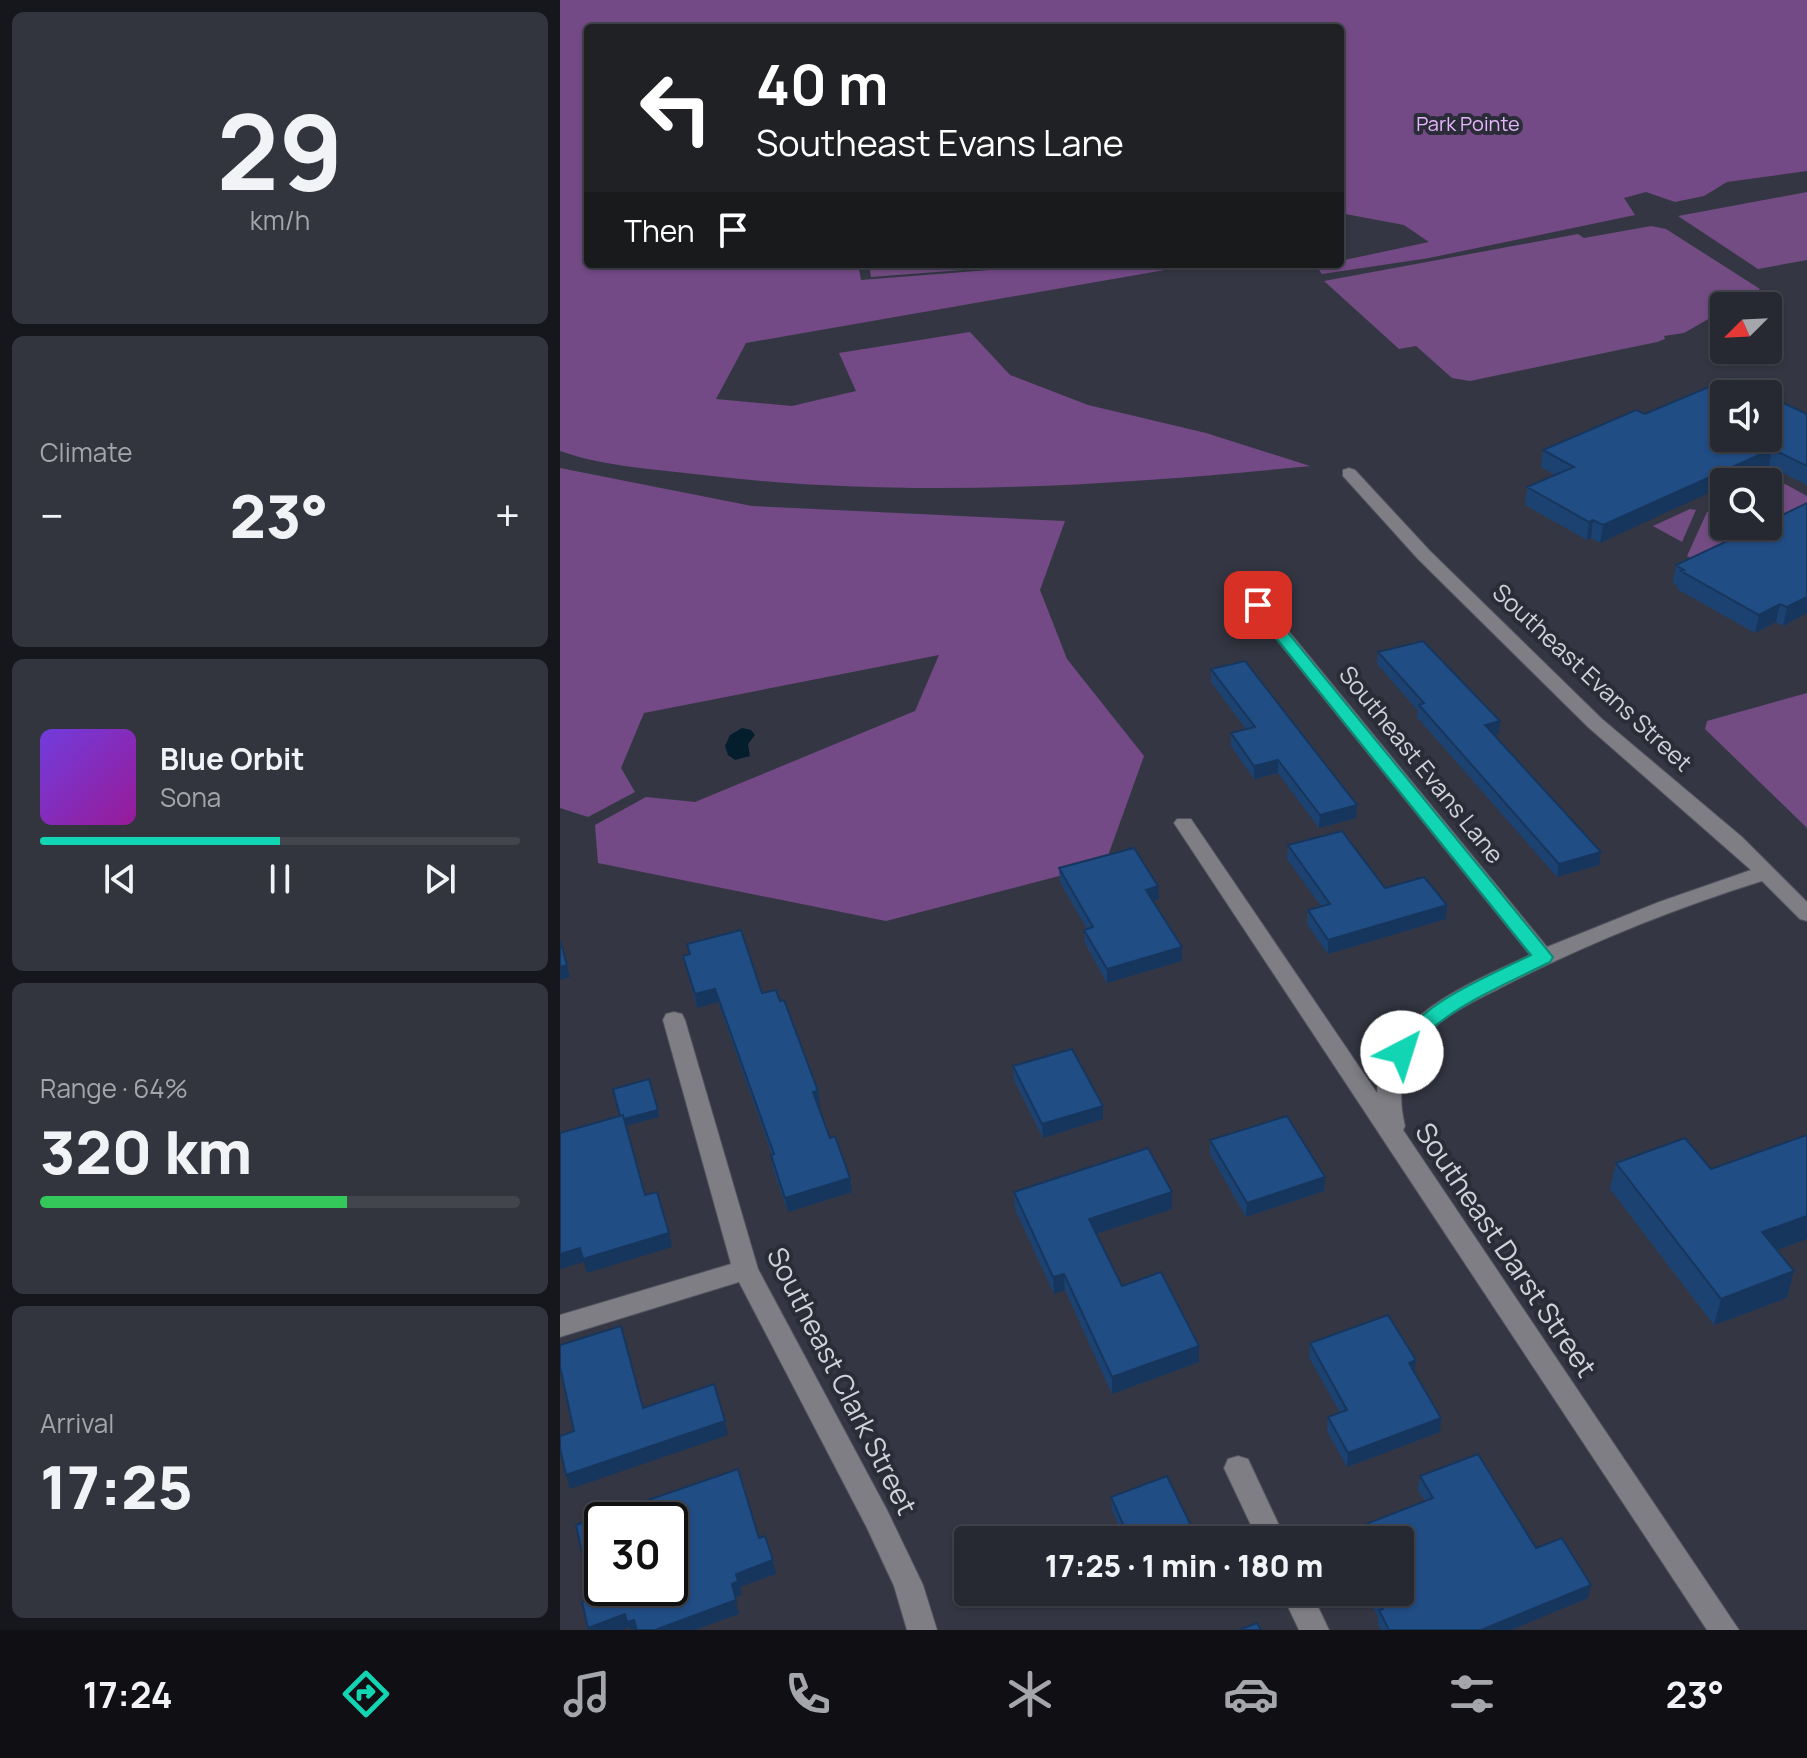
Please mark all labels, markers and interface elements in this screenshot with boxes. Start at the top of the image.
text: 40 m [756,45,888,122]
icon: left [624,56,728,160]
text: 29 [217,79,343,221]
park label: Park Pointe [1416,110,1520,137]
text: Southeast Evans Lane [756,118,1124,167]
text: km/h [250,202,310,238]
icon: arrive [711,208,755,252]
text: Then [624,210,695,251]
north arrow [1710,292,1782,364]
map controls [1710,292,1782,540]
button: sound [1710,380,1782,452]
text: Climate [40,434,132,470]
button: search [1710,468,1782,540]
text: 23° [230,474,329,556]
text: − [40,485,64,545]
text: + [495,485,520,545]
pin [1224,571,1292,639]
street label: Southeast Evans Street [1486,576,1700,778]
icon: arrive [1236,583,1280,627]
street label: Southeast Evans Lane [1332,658,1512,870]
text: Blue Orbit [160,738,305,779]
text: Sona [160,779,221,815]
icon: previous [98,857,142,901]
icon: pause [258,857,302,901]
icon: next [418,857,462,901]
position arrow [1360,1010,1444,1094]
text: Range · 64% [40,1070,188,1106]
text: 320 km [40,1110,252,1192]
street label: Southeast Darst Street [1407,1115,1606,1384]
street label: Southeast Clark Street [759,1240,927,1521]
text: Arrival [40,1405,114,1441]
text: 17:25 [40,1445,193,1527]
speed limit sign: 30 [584,1502,688,1606]
text: 17:25 · 1 min · 180 m [1045,1545,1323,1586]
icon: directions [338,1666,394,1722]
icon: music [559,1666,615,1722]
icon: phone [780,1666,836,1722]
icon: climate [1002,1666,1058,1722]
icon: car [1223,1666,1279,1722]
icon: filters [1444,1666,1500,1722]
text: 17:24 [83,1670,173,1719]
text: 23° [1666,1670,1724,1719]

